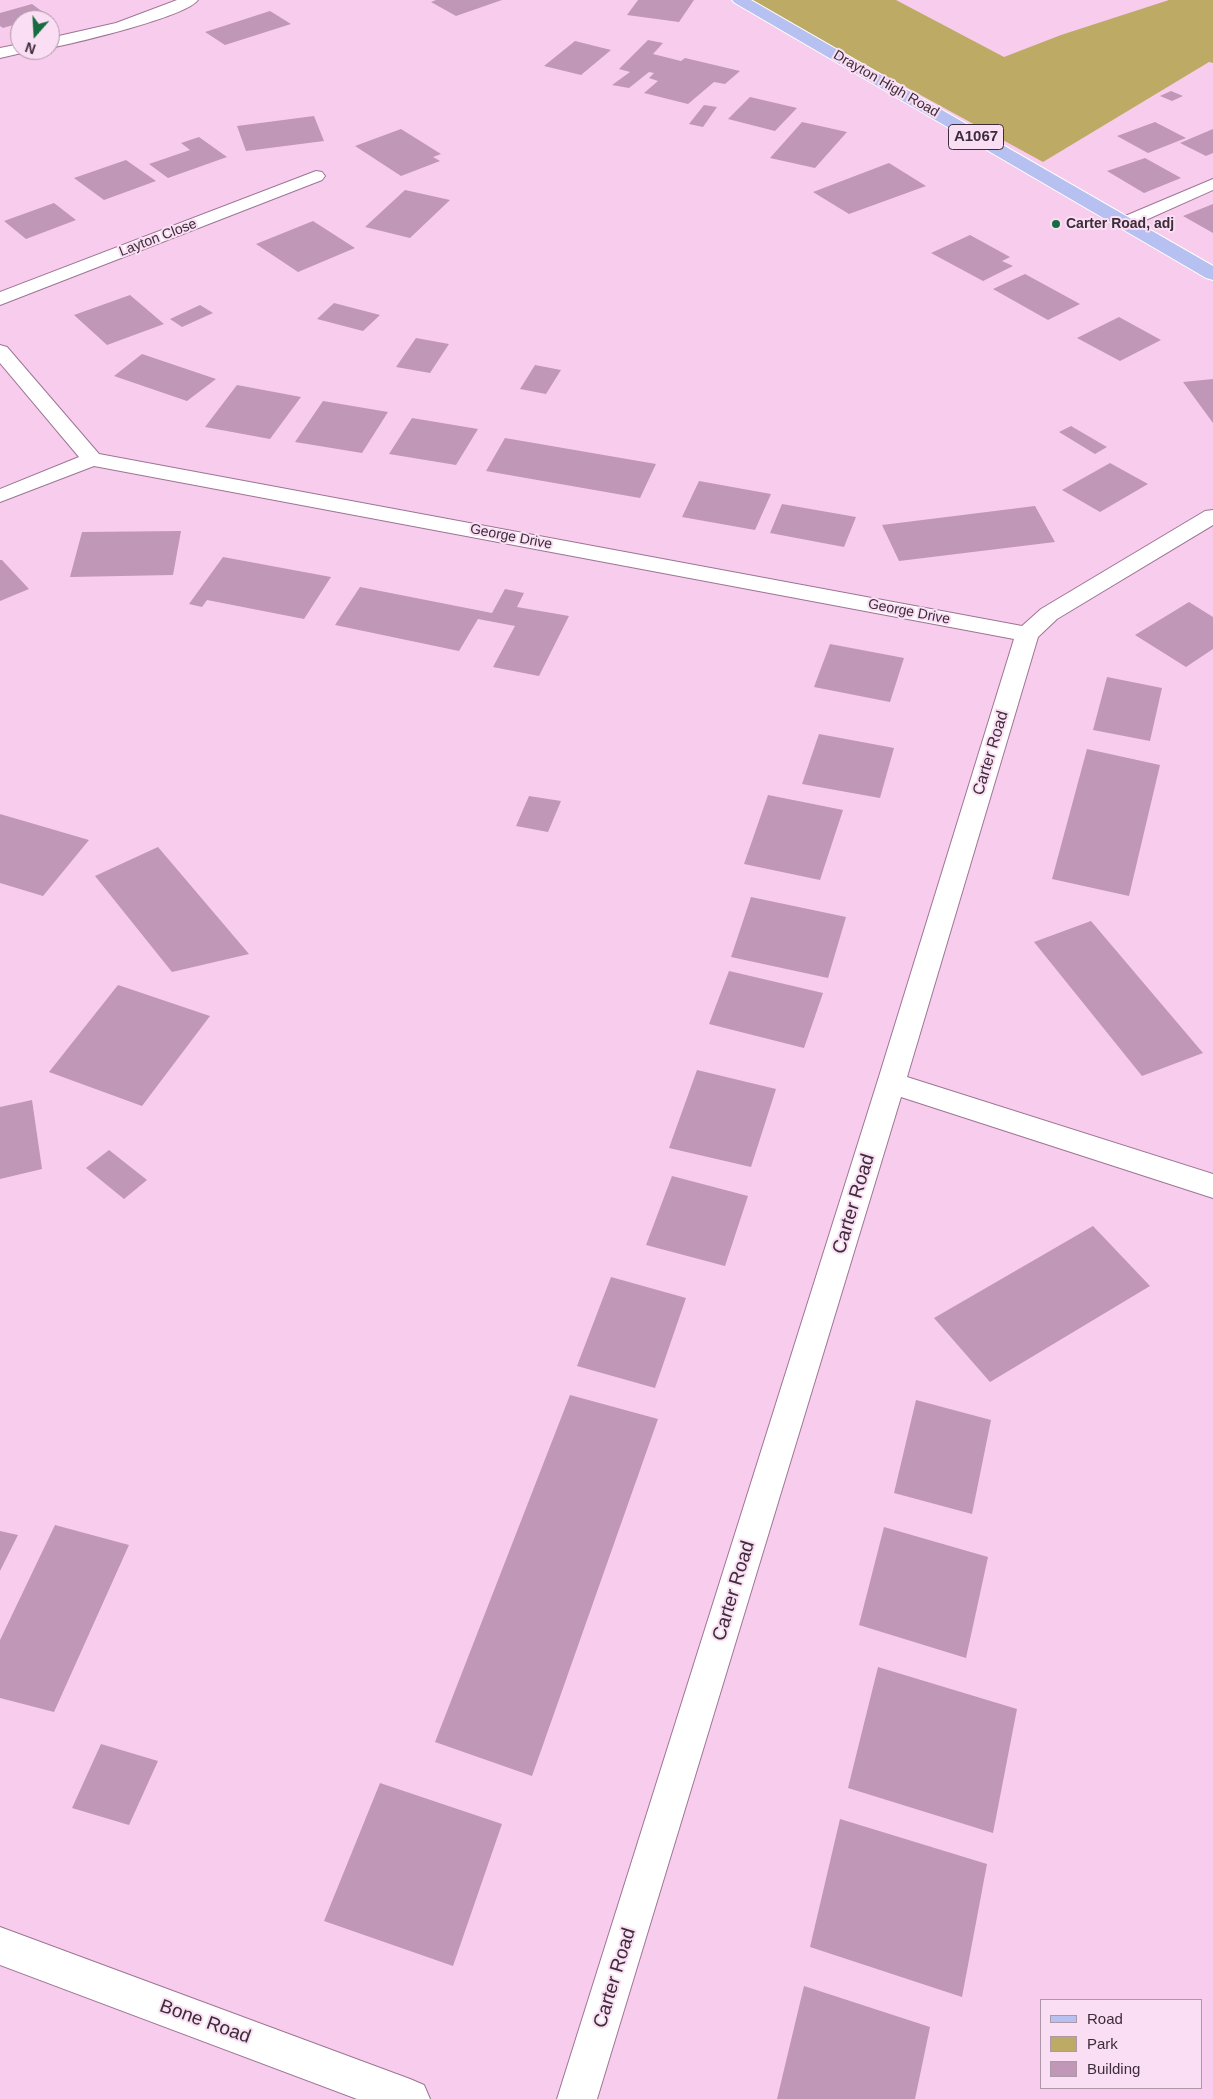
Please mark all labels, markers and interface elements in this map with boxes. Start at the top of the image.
north arrow [10,10,60,60]
text: N [23,39,38,57]
street label: Drayton High Road [830,47,942,121]
road number: A1067 [948,124,1004,150]
street label: Layton Close [117,216,199,260]
place label: Carter Road, adj [1066,216,1174,232]
marker: Carter Road, adj [1050,218,1062,230]
street label: George Drive [469,521,553,553]
street label: George Drive [867,596,951,628]
street label: Carter Road [969,709,1013,797]
street label: Carter Road [828,1151,880,1257]
street label: Carter Road [708,1538,760,1644]
street label: Carter Road [589,1925,641,2031]
street label: Bone Road [156,1995,254,2049]
legend [1040,1999,1203,2089]
text: Road [1087,2010,1123,2027]
text: Park [1087,2035,1118,2052]
text: Building [1087,2060,1140,2077]

